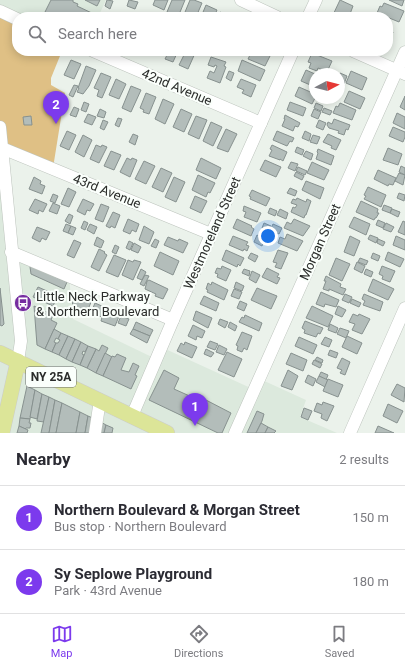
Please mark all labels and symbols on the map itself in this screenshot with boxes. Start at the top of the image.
street label: 42nd Avenue [140,65,214,109]
north arrow [309,68,345,104]
pin: 2 [43,91,69,124]
street label: 43rd Avenue [71,171,143,211]
street label: Westmoreland Street [180,174,244,292]
street label: Morgan Street [296,201,344,283]
your location [258,226,278,246]
place label: Little Neck Parkway & Northern Boulevard [36,289,159,319]
bus stop icon: Little Neck Parkway & Northern Boulevard [13,293,33,313]
road number: NY 25A [26,367,76,387]
pin: 1 [182,393,208,426]

